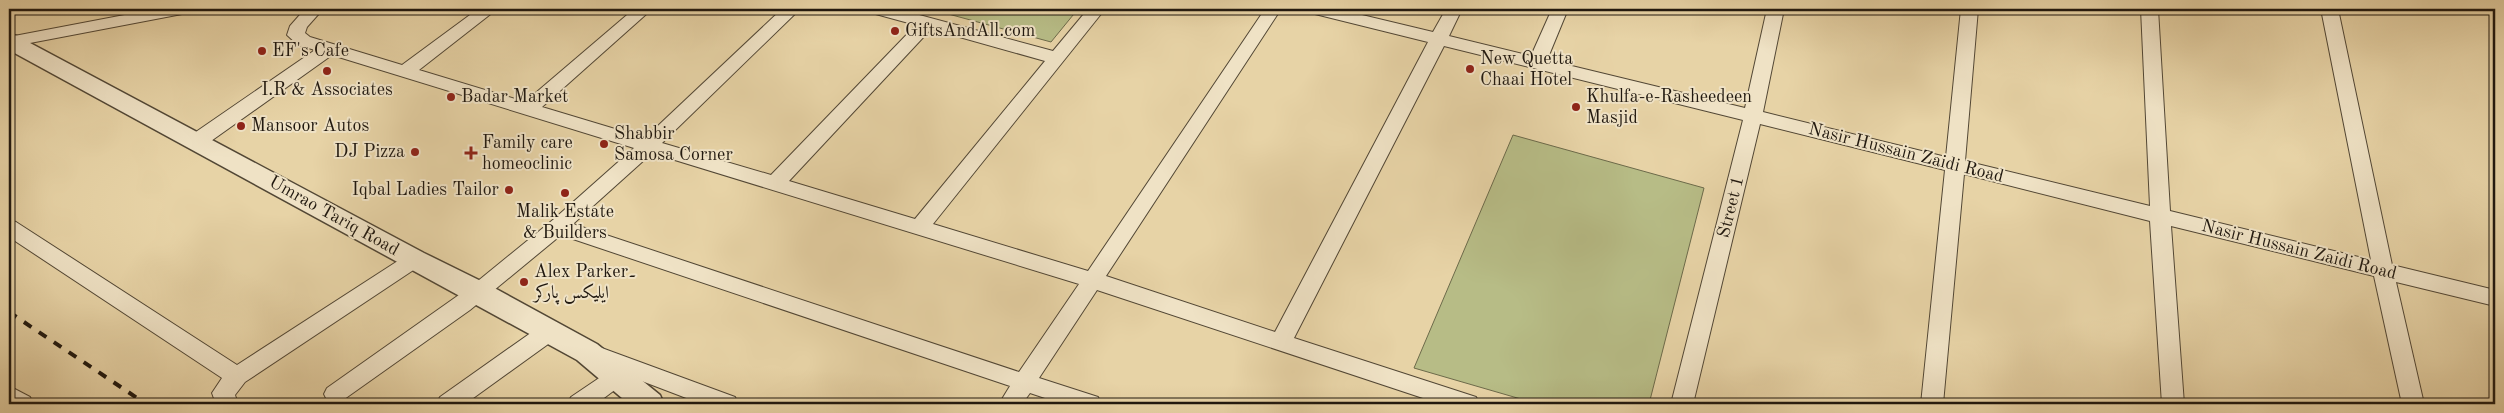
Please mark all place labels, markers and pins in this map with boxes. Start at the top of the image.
place label: GiftsAndAll.com [905,22,1035,40]
marker: GiftsAndAll.com [889,25,901,37]
place label: EF's Cafe [272,42,349,60]
marker: EF's Cafe [256,45,268,57]
place label: New Quetta Chaai Hotel [1480,50,1573,89]
marker: New Quetta Chaai Hotel [1464,63,1476,75]
marker: I.R & Associates [321,65,333,77]
place label: I.R & Associates [261,81,393,99]
place label: Badar Market [461,88,568,106]
place label: Khulfa-e-Rasheedeen Masjid [1586,88,1752,127]
marker: Badar Market [445,91,457,103]
marker: Khulfa-e-Rasheedeen Masjid [1570,101,1582,113]
place label: Mansoor Autos [251,117,369,135]
marker: Mansoor Autos [235,120,247,132]
place label: Shabbir Samosa Corner [614,125,733,164]
place label: Family care homeoclinic [482,134,573,173]
marker: Shabbir Samosa Corner [598,138,610,150]
place label: DJ Pizza [334,143,405,161]
marker: DJ Pizza [409,146,421,158]
marker: Family care homeoclinic [464,146,478,160]
place label: Iqbal Ladies Tailor [352,181,500,199]
marker: Iqbal Ladies Tailor [503,184,515,196]
marker: Malik Estate & Builders [559,187,571,199]
place label: Malik Estate & Builders [516,203,614,242]
place label: Alex Parker۔ ایلیکس پارکر [532,263,637,305]
marker: Alex Parker۔ ایلیکس پارکر [518,276,530,288]

